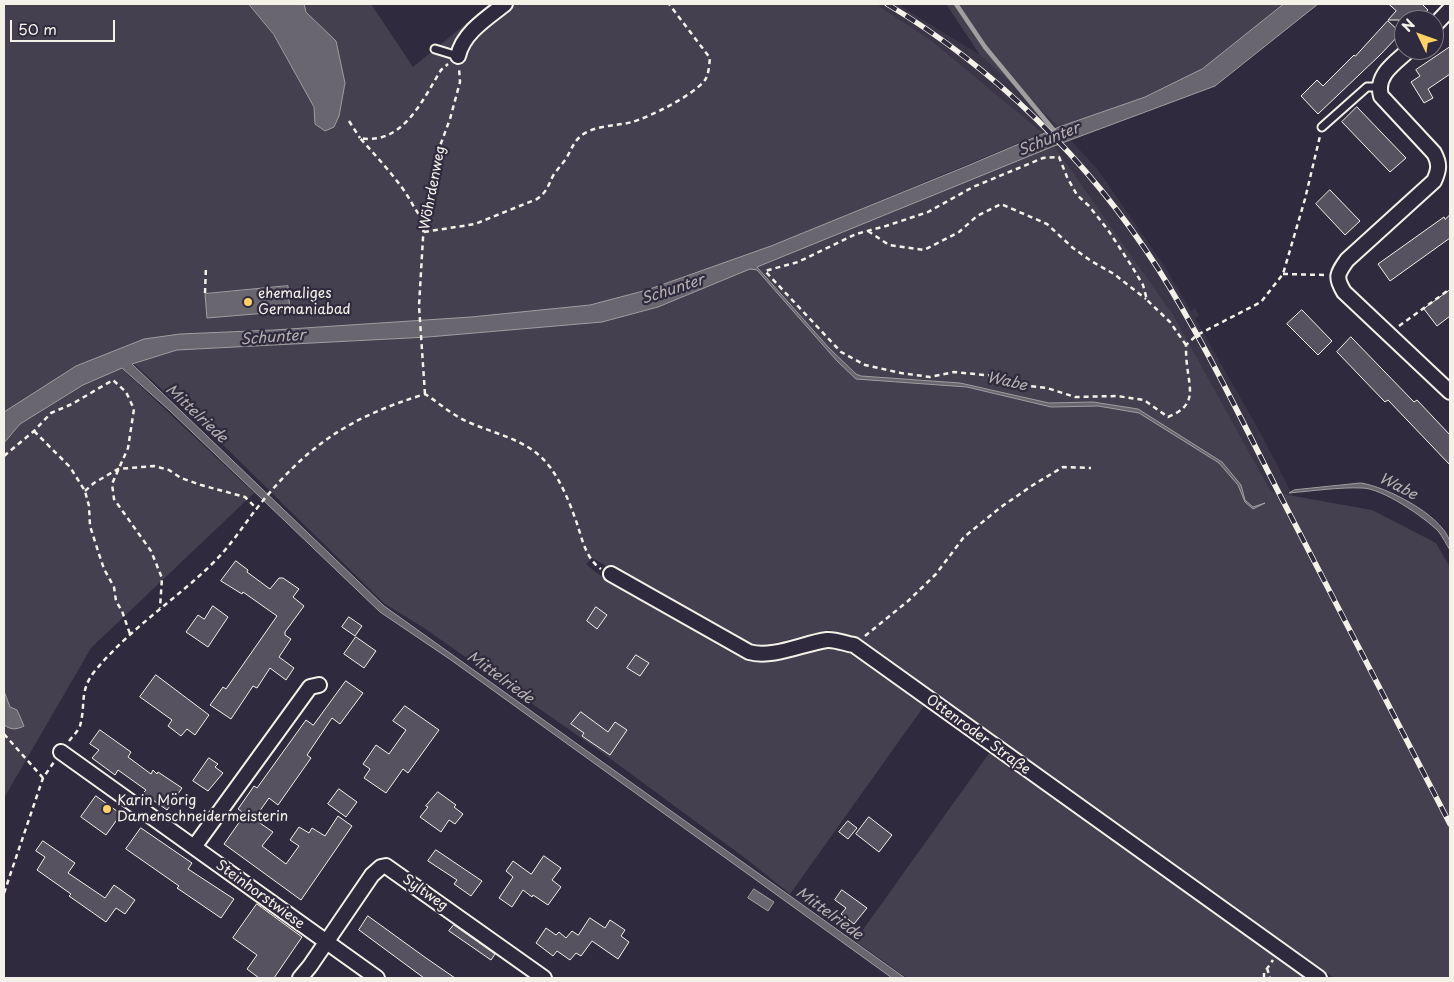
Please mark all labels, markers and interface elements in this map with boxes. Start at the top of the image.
scale bar [12,10,118,42]
north arrow [1394,10,1444,60]
text: N [1397,14,1420,36]
text: 50 m [18,17,57,40]
water label: Schunter [1015,119,1083,161]
street label: Wöhrdenweg [417,145,449,231]
water label: Schunter [639,271,707,309]
place label: ehemaliges Germaniabad [258,286,351,318]
marker: ehemaliges Germaniabad [242,296,254,308]
water label: Schunter [240,327,306,349]
water label: Wabe [985,369,1029,395]
water label: Mittelriede [161,381,231,447]
water label: Wabe [1376,470,1420,504]
water label: Mittelriede [463,648,537,708]
street label: Ottenroder Straße [923,692,1033,778]
place label: Karin Mörig Damenschneidermeisterin [117,793,288,826]
marker: Karin Mörig Damenschneidermeisterin [101,803,113,815]
street label: Steinhorstwiese [212,857,308,933]
street label: Syltweg [399,871,451,915]
water label: Mittelriede [792,884,866,944]

